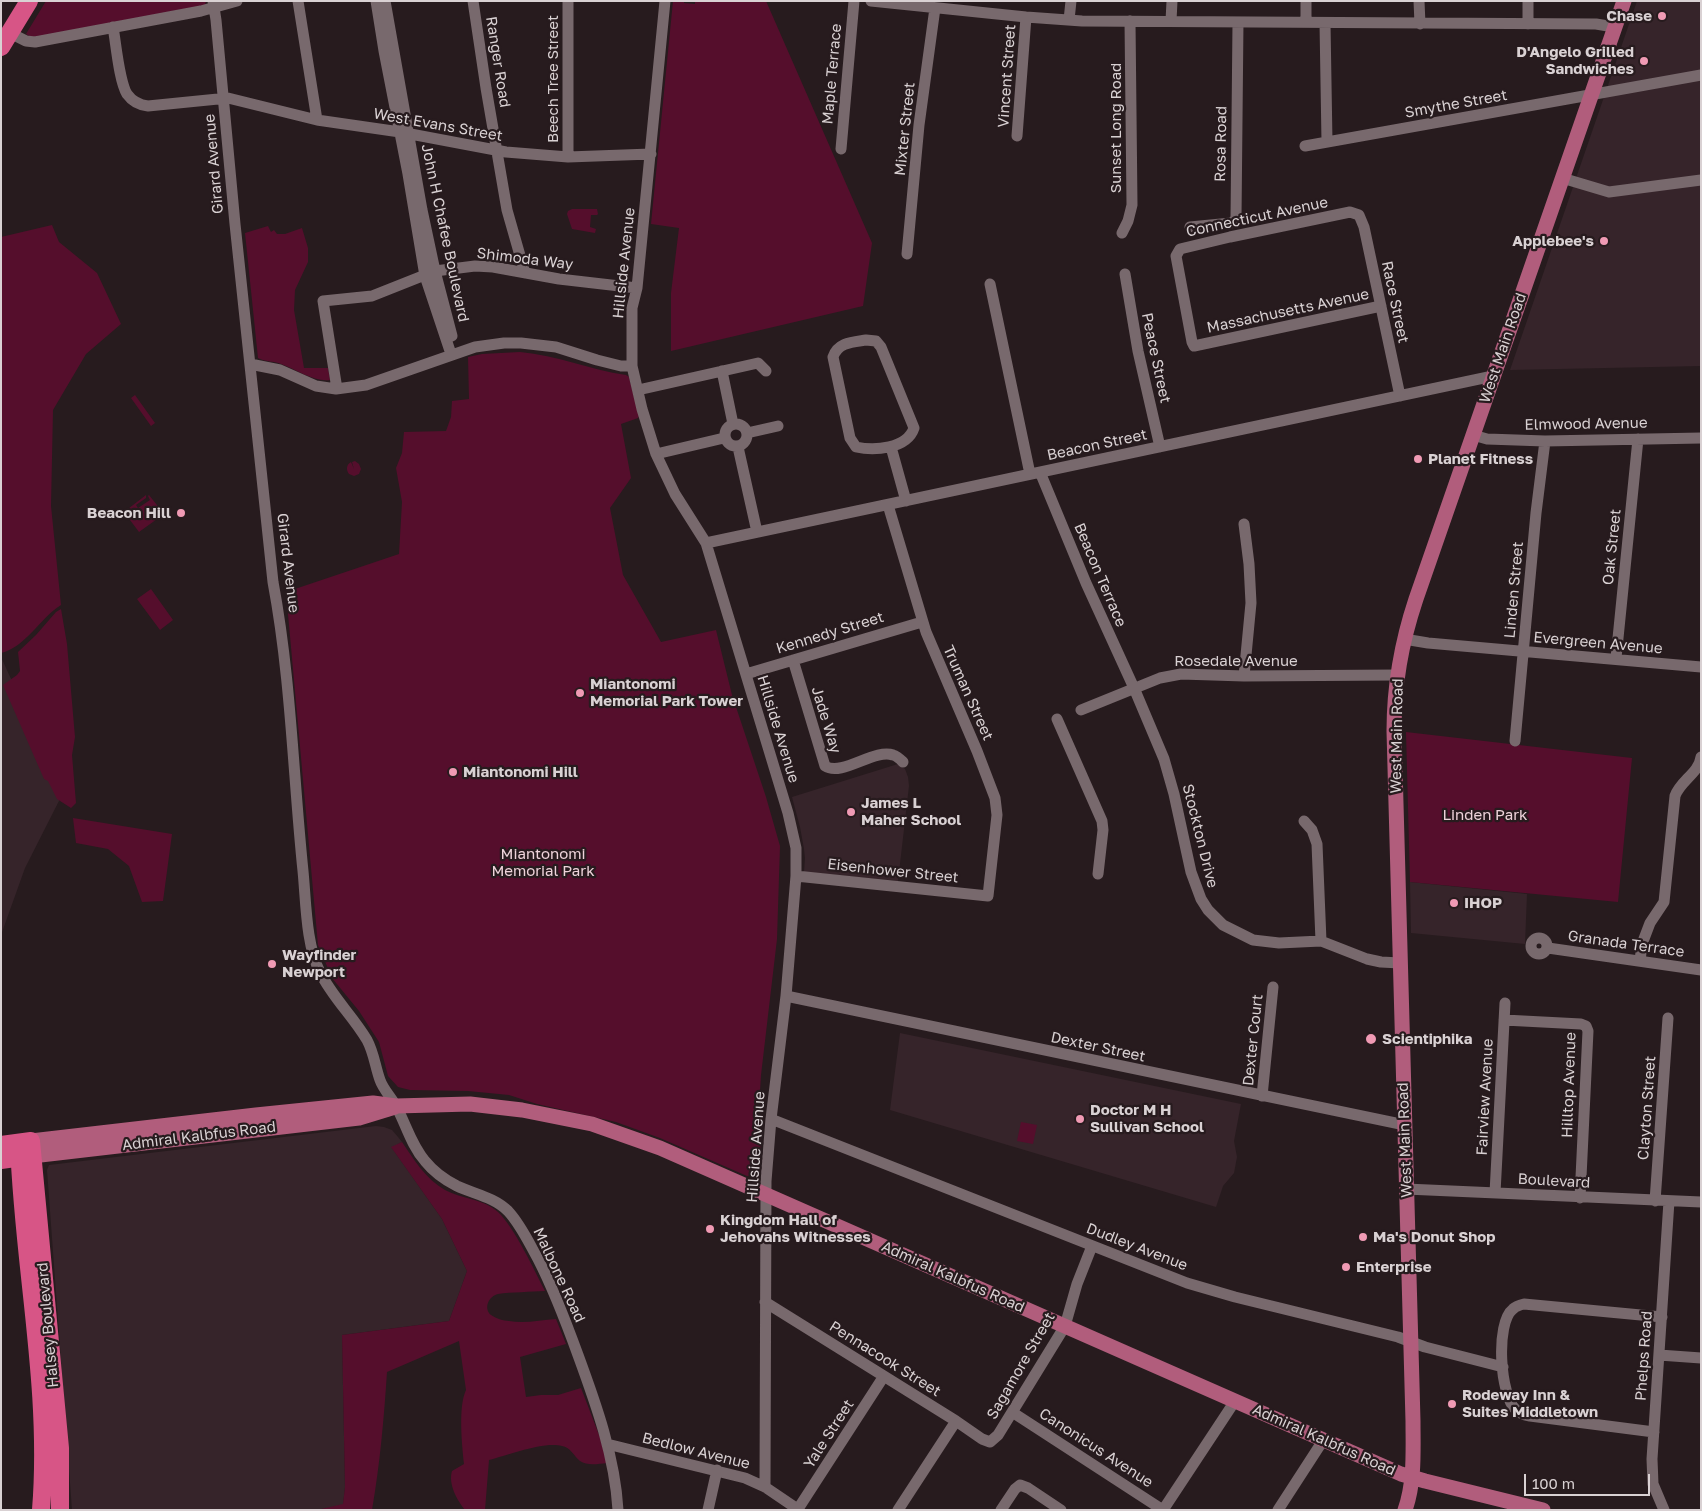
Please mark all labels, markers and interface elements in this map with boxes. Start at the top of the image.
place label: Chase [1606,7,1652,25]
marker: Chase [1656,10,1668,22]
street label: Ranger Road [482,15,514,109]
street label: Beech Tree Street [544,15,562,143]
street label: Maple Terrace [819,23,845,125]
street label: Vincent Street [994,24,1020,128]
place label: D'Angelo Grilled Sandwiches [1516,43,1634,78]
marker: D'Angelo Grilled Sandwiches [1638,55,1650,67]
street label: Sunset Long Road [1107,63,1125,193]
street label: Mixter Street [891,81,919,177]
street label: Smythe Street [1403,86,1509,122]
street label: West Evans Street [372,105,504,145]
street label: Rosa Road [1211,106,1231,182]
street label: Girard Avenue [201,113,227,215]
street label: John H Chafee Boulevard [417,142,473,324]
street label: Connecticut Avenue [1184,193,1330,241]
street label: Hillside Avenue [609,207,639,319]
place label: Applebee's [1512,232,1594,250]
marker: Applebee's [1598,235,1610,247]
street label: Shimoda Way [476,244,574,274]
street label: Race Street [1378,259,1412,345]
street label: Massachusetts Avenue [1205,285,1371,337]
street label: West Main Road [1476,291,1530,405]
street label: Peace Street [1138,311,1174,405]
street label: Elmwood Avenue [1524,414,1648,434]
street label: Beacon Street [1045,426,1149,464]
place label: Planet Fitness [1428,450,1533,468]
marker: Planet Fitness [1412,453,1424,465]
place label: Beacon Hill [87,504,171,522]
marker: Beacon Hill [175,507,187,519]
street label: Oak Street [1599,508,1625,586]
street label: Girard Avenue [273,512,303,614]
street label: Beacon Terrace [1070,520,1130,630]
street label: Linden Street [1501,541,1527,639]
street label: Kennedy Street [774,608,886,658]
street label: Evergreen Avenue [1533,628,1663,658]
street label: Truman Street [939,643,997,743]
street label: Rosedale Avenue [1174,652,1298,670]
street label: Hillside Avenue [753,673,803,785]
place label: Miantonomi Memorial Park Tower [590,675,743,710]
street label: West Main Road [1387,678,1407,794]
street label: Jade Way [807,684,845,756]
marker: Miantonomi Memorial Park Tower [574,687,586,699]
place label: Miantonomi Hill [463,763,578,781]
marker: Miantonomi Hill [447,766,459,778]
street label: Stockton Drive [1178,782,1222,890]
place label: James L Maher School [861,794,961,829]
marker: James L Maher School [845,806,857,818]
park label: Linden Park [1442,806,1528,824]
park label: Miantonomi Memorial Park [491,845,595,880]
street label: Eisenhower Street [827,855,959,887]
place label: IHOP [1464,894,1502,912]
marker: IHOP [1448,897,1460,909]
street label: Granada Terrace [1567,927,1685,961]
place label: Wayfinder Newport [282,946,356,981]
marker: Wayfinder Newport [266,958,278,970]
street label: Dexter Court [1239,993,1267,1087]
street label: Dexter Street [1049,1028,1147,1066]
place label: Scientiphika [1382,1030,1472,1048]
marker: Scientiphika [1364,1032,1378,1046]
street label: Hilltop Avenue [1558,1032,1580,1138]
street label: Fairview Avenue [1473,1038,1497,1156]
street label: Clayton Street [1634,1055,1660,1161]
street label: West Main Road [1394,1082,1416,1198]
street label: Hillside Avenue [743,1091,769,1203]
place label: Doctor M H Sullivan School [1090,1101,1204,1136]
marker: Doctor M H Sullivan School [1074,1113,1086,1125]
street label: Admiral Kalbfus Road [121,1118,277,1154]
street label: Boulevard [1517,1170,1591,1192]
place label: Kingdom Hall of Jehovahs Witnesses [720,1211,871,1246]
street label: Dudley Avenue [1084,1219,1190,1275]
marker: Kingdom Hall of Jehovahs Witnesses [704,1223,716,1235]
street label: Malbone Road [529,1225,589,1325]
place label: Ma's Donut Shop [1373,1228,1495,1246]
marker: Ma's Donut Shop [1357,1231,1369,1243]
street label: Admiral Kalbfus Road [879,1237,1027,1317]
place label: Enterprise [1356,1258,1432,1276]
marker: Enterprise [1340,1261,1352,1273]
street label: Halsey Boulevard [34,1262,62,1388]
street label: Sagamore Street [983,1309,1059,1423]
street label: Phelps Road [1632,1310,1656,1402]
street label: Pennacook Street [826,1317,944,1401]
place label: Rodeway Inn & Suites Middletown [1462,1386,1598,1421]
street label: Yale Street [800,1396,858,1472]
marker: Rodeway Inn & Suites Middletown [1446,1398,1458,1410]
street label: Admiral Kalbfus Road [1250,1400,1398,1480]
street label: Canonicus Avenue [1036,1404,1156,1492]
street label: Bedlow Avenue [640,1429,752,1473]
scale bar [1527,1464,1653,1496]
text: 100 m [1532,1474,1575,1492]

